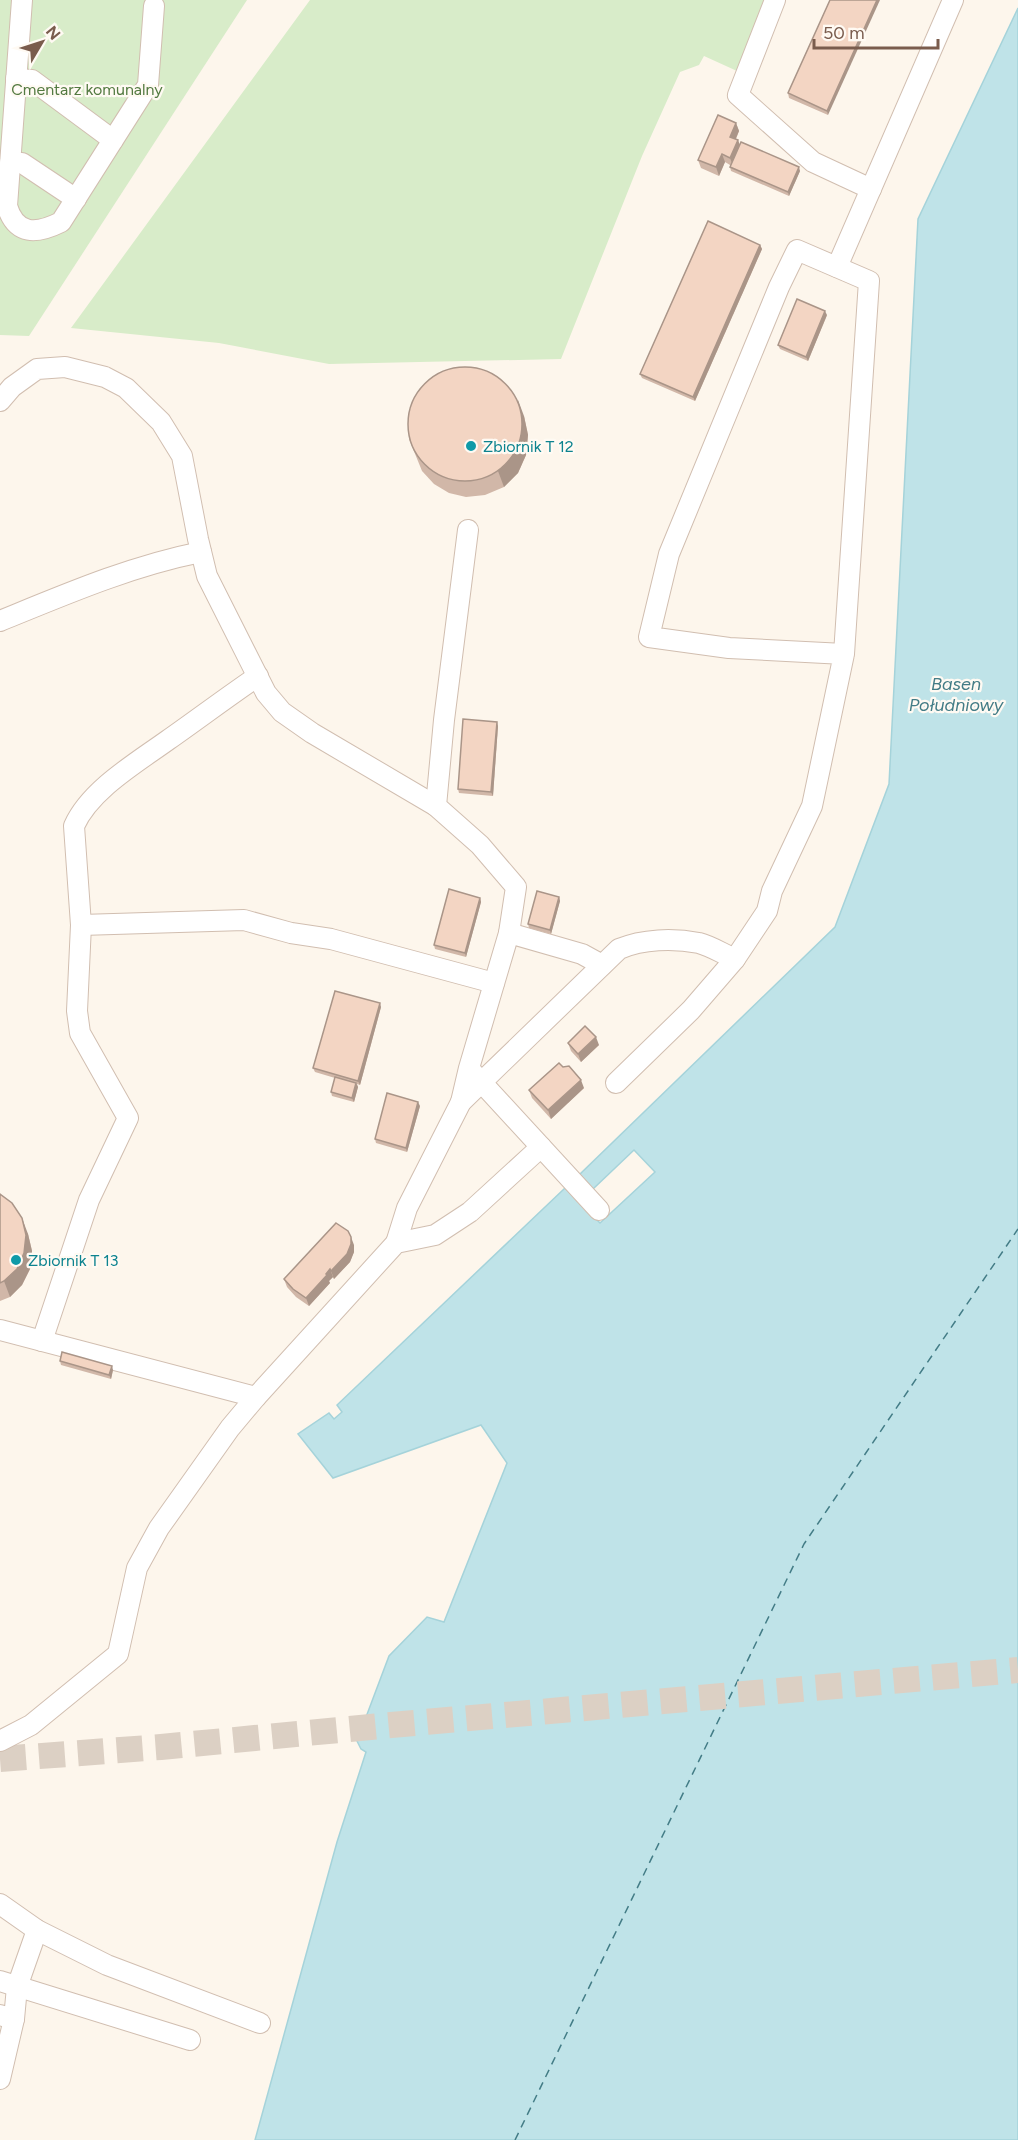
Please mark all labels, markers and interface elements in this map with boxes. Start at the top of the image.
north arrow [12,12,72,72]
scale bar [814,12,938,50]
text: N [42,22,65,44]
text: 50 m [823,22,865,44]
park label: Cmentarz komunalny [11,80,163,99]
place label: Zbiornik T 12 [483,437,574,456]
marker: Zbiornik T 12 [464,439,478,453]
water label: Basen Południowy [909,673,1005,716]
place label: Zbiornik T 13 [28,1251,118,1270]
marker: Zbiornik T 13 [9,1253,23,1267]

